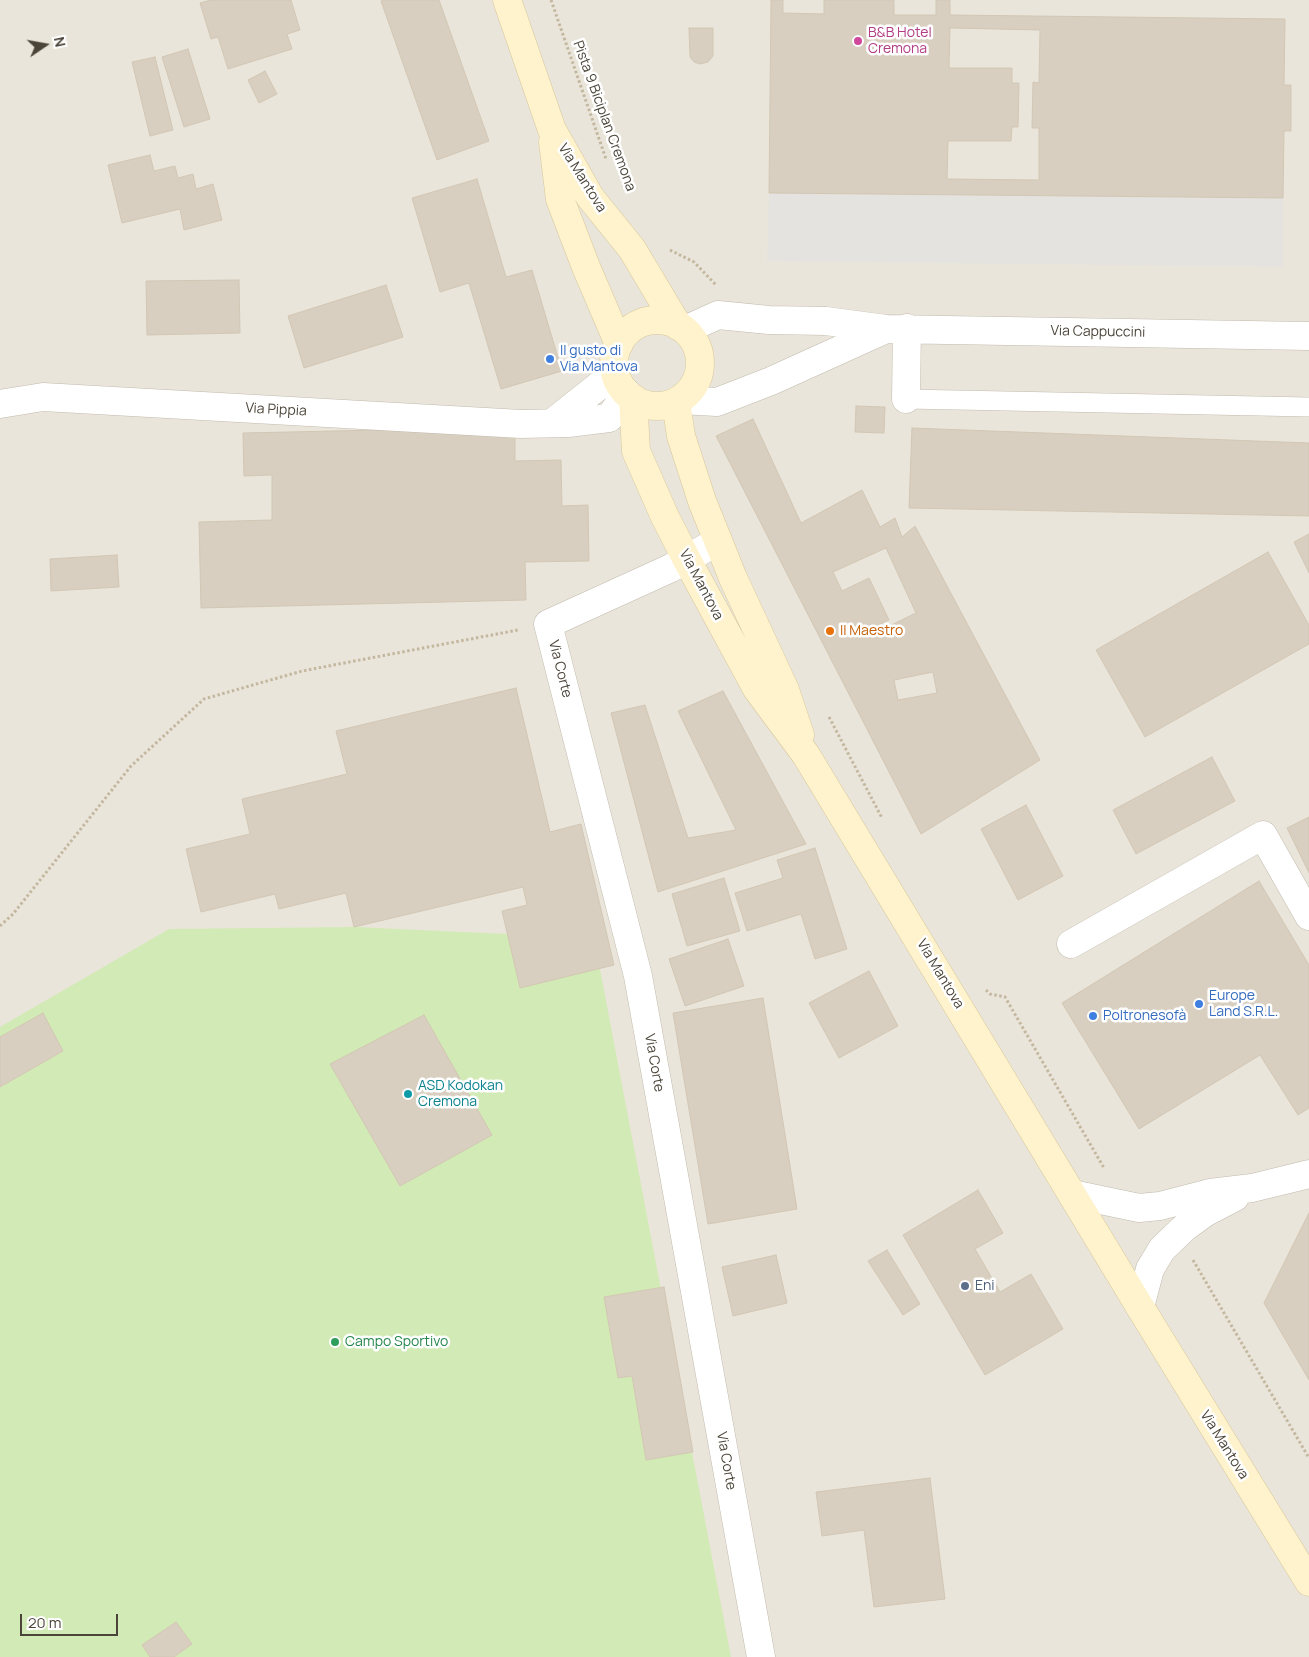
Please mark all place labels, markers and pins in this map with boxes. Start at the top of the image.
place label: B&B Hotel Cremona [868,25,932,58]
marker: B&B Hotel Cremona [852,35,864,47]
place label: Il gusto di Via Mantova [560,343,638,376]
marker: Il gusto di Via Mantova [544,353,556,365]
place label: Il Maestro [840,623,903,639]
marker: Il Maestro [824,625,836,637]
place label: Europe Land S.R.L. [1209,988,1278,1020]
marker: Europe Land S.R.L. [1193,998,1205,1010]
place label: Poltronesofà [1103,1008,1186,1024]
marker: Poltronesofà [1087,1010,1099,1022]
place label: ASD Kodokan Cremona [418,1078,503,1110]
marker: ASD Kodokan Cremona [402,1088,414,1100]
place label: Eni [975,1278,995,1294]
marker: Eni [959,1280,971,1292]
place label: Campo Sportivo [345,1334,448,1350]
marker: Campo Sportivo [329,1336,341,1348]

